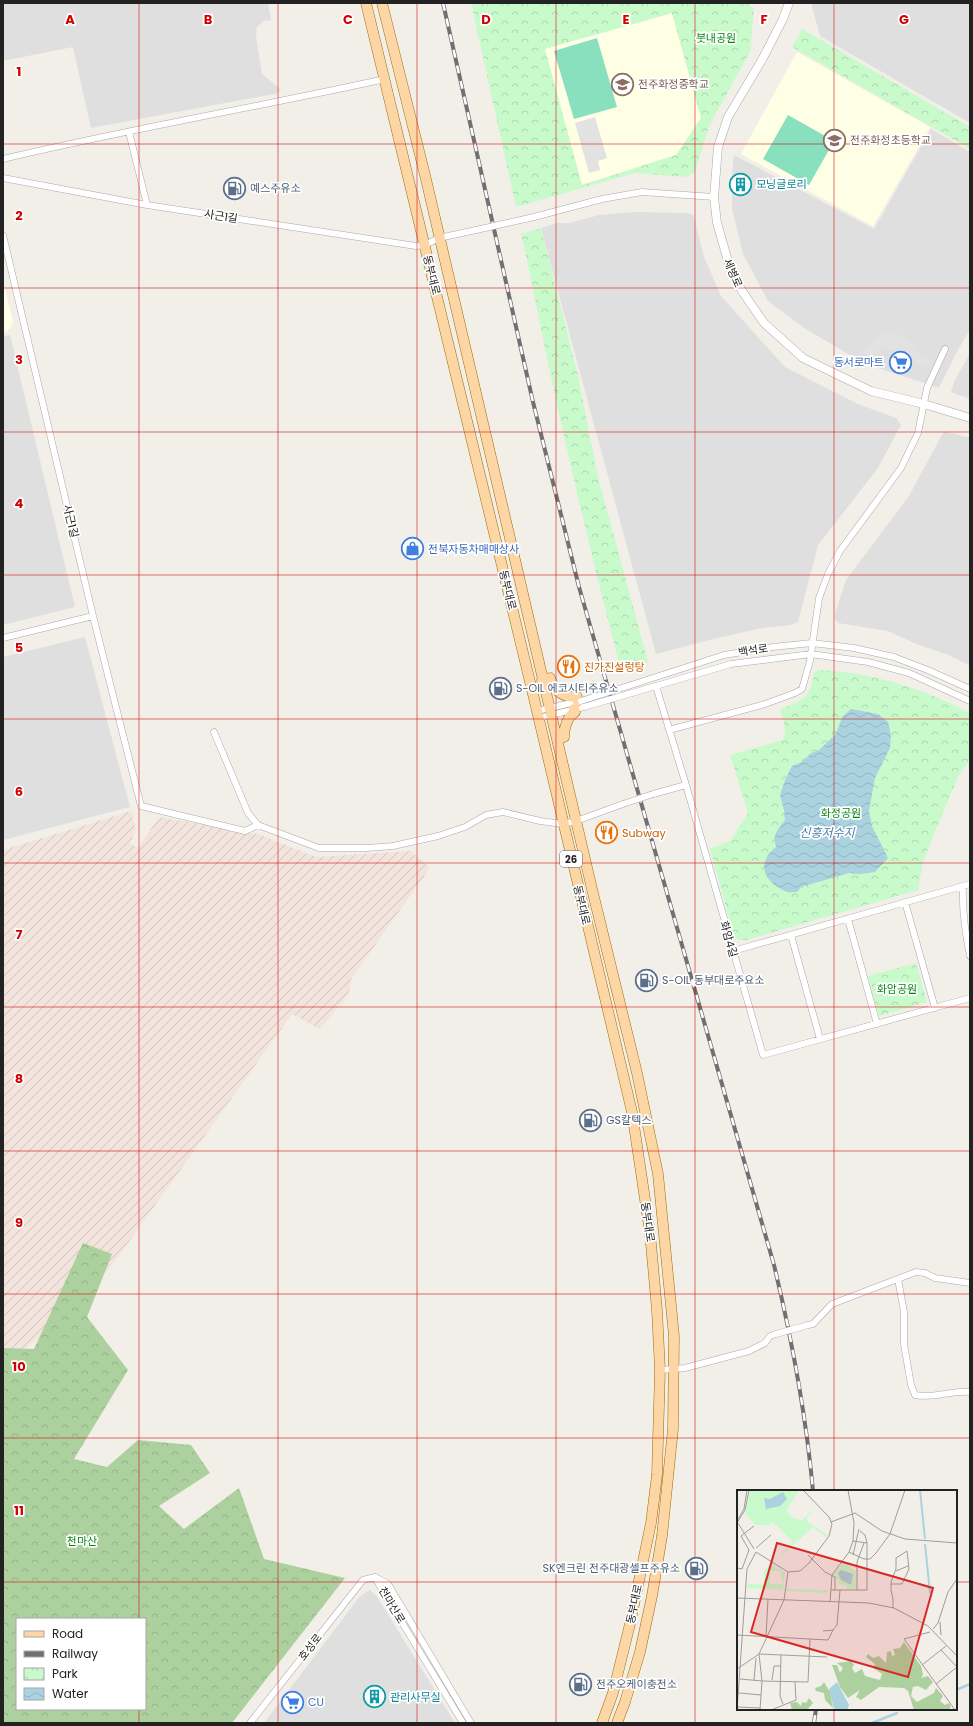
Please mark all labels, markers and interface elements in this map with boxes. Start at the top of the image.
text: A [65,10,75,29]
text: B [204,10,213,29]
text: C [343,10,353,29]
text: D [481,10,491,29]
text: E [622,10,630,29]
text: F [760,10,768,29]
text: G [899,10,909,29]
park label: 붓내공원 [696,30,736,46]
text: 1 [17,62,21,81]
school or university icon: 전주화정중학교 [610,71,636,97]
place label: 전주화정중학교 [638,76,709,92]
school or university icon: 전주화정초등학교 [822,127,848,153]
place label: 전주화정초등학교 [850,132,931,148]
building icon: 모닝글로리 [727,171,753,197]
fuel station icon: 예스주유소 [222,175,248,201]
place label: 모닝글로리 [756,176,807,192]
place label: 예스주유소 [250,180,301,196]
street label: 사근1길 [203,205,239,227]
text: 2 [15,206,23,225]
street label: 동부대로 [419,253,445,297]
street label: 세병로 [720,256,746,290]
supermarket icon: 동서로마트 [887,349,913,375]
text: 3 [15,350,23,369]
place label: 동서로마트 [833,354,884,370]
text: 4 [15,494,24,513]
street label: 사근1길 [59,503,83,539]
shop icon: 전북자동차매매상사 [399,536,425,562]
place label: 전북자동차매매상사 [428,541,519,557]
street label: 동부대로 [495,568,521,612]
text: 5 [15,638,23,657]
street label: 백석로 [737,640,769,660]
restaurant icon: 진가진설렁탕 [556,654,582,680]
place label: 진가진설렁탕 [584,659,645,675]
fuel station icon: S-OIL 에코시티주유소 [487,675,513,701]
place label: S-OIL 에코시티주유소 [516,680,618,696]
text: 6 [15,782,23,801]
park label: 화정공원 [821,805,861,821]
restaurant icon: Subway [594,820,620,846]
water label: 신흥저수지 [799,824,856,841]
place label: Subway [622,825,666,841]
road number: 26 [560,851,582,867]
street label: 동부대로 [570,883,594,927]
street label: 화암4길 [716,919,742,959]
text: 7 [16,925,23,944]
fuel station icon: S-OIL 동부대로주요소 [633,967,659,993]
place label: S-OIL 동부대로주요소 [662,972,764,988]
park label: 화암공원 [877,981,917,997]
text: 8 [15,1069,23,1088]
fuel station icon: GS칼텍스 [578,1107,604,1133]
place label: GS칼텍스 [606,1112,651,1128]
street label: 동부대로 [637,1201,659,1243]
text: 9 [15,1213,23,1232]
text: 10 [12,1357,26,1376]
inset map [737,1490,957,1710]
text: 11 [14,1501,24,1520]
park label: 천마산 [67,1533,97,1549]
fuel station icon: SK엔크린 전주대광셀프주유소 [683,1555,709,1581]
place label: SK엔크린 전주대광셀프주유소 [543,1560,680,1576]
street label: 동부대로 [622,1583,646,1625]
street label: 천마산로 [375,1584,409,1626]
legend [16,1618,146,1710]
text: Road [52,1625,83,1642]
street label: 호성로 [294,1630,326,1664]
text: Railway [52,1645,98,1662]
text: Park [52,1665,79,1682]
fuel station icon: 전주오케이충전소 [567,1671,593,1697]
place label: 전주오케이충전소 [596,1676,677,1692]
building icon: 관리사무실 [361,1684,387,1710]
text: Water [52,1685,89,1702]
supermarket icon: CU [280,1689,306,1715]
place label: 관리사무실 [390,1689,441,1705]
place label: CU [308,1694,324,1710]

